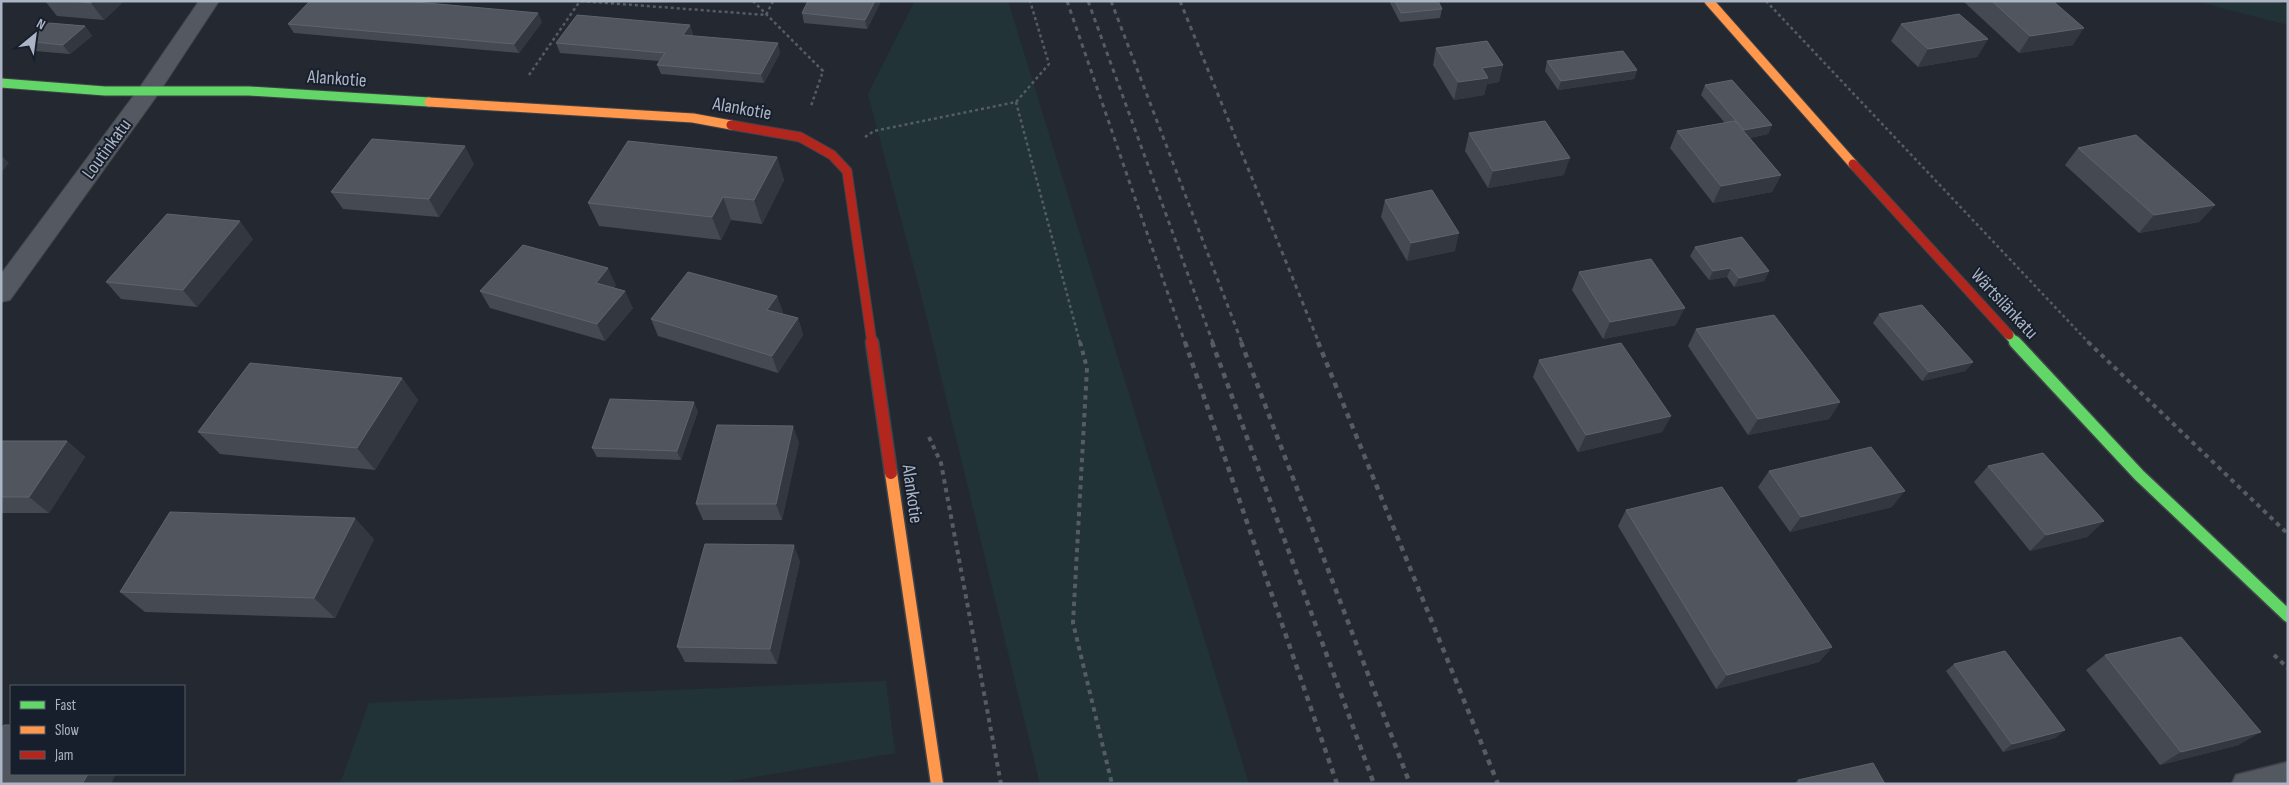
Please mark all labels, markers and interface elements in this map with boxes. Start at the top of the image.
north arrow [10,10,60,60]
text: N [34,15,48,33]
street label: Alankotie [306,65,367,93]
street label: Alankotie [710,92,773,125]
street label: Loutinkatu [78,115,136,183]
street label: Wärtsilänkatu [1966,264,2042,344]
street label: Alankotie [896,462,928,525]
legend [10,685,185,775]
text: Fast [55,696,77,715]
text: Slow [55,721,79,740]
text: Jam [54,746,73,765]

